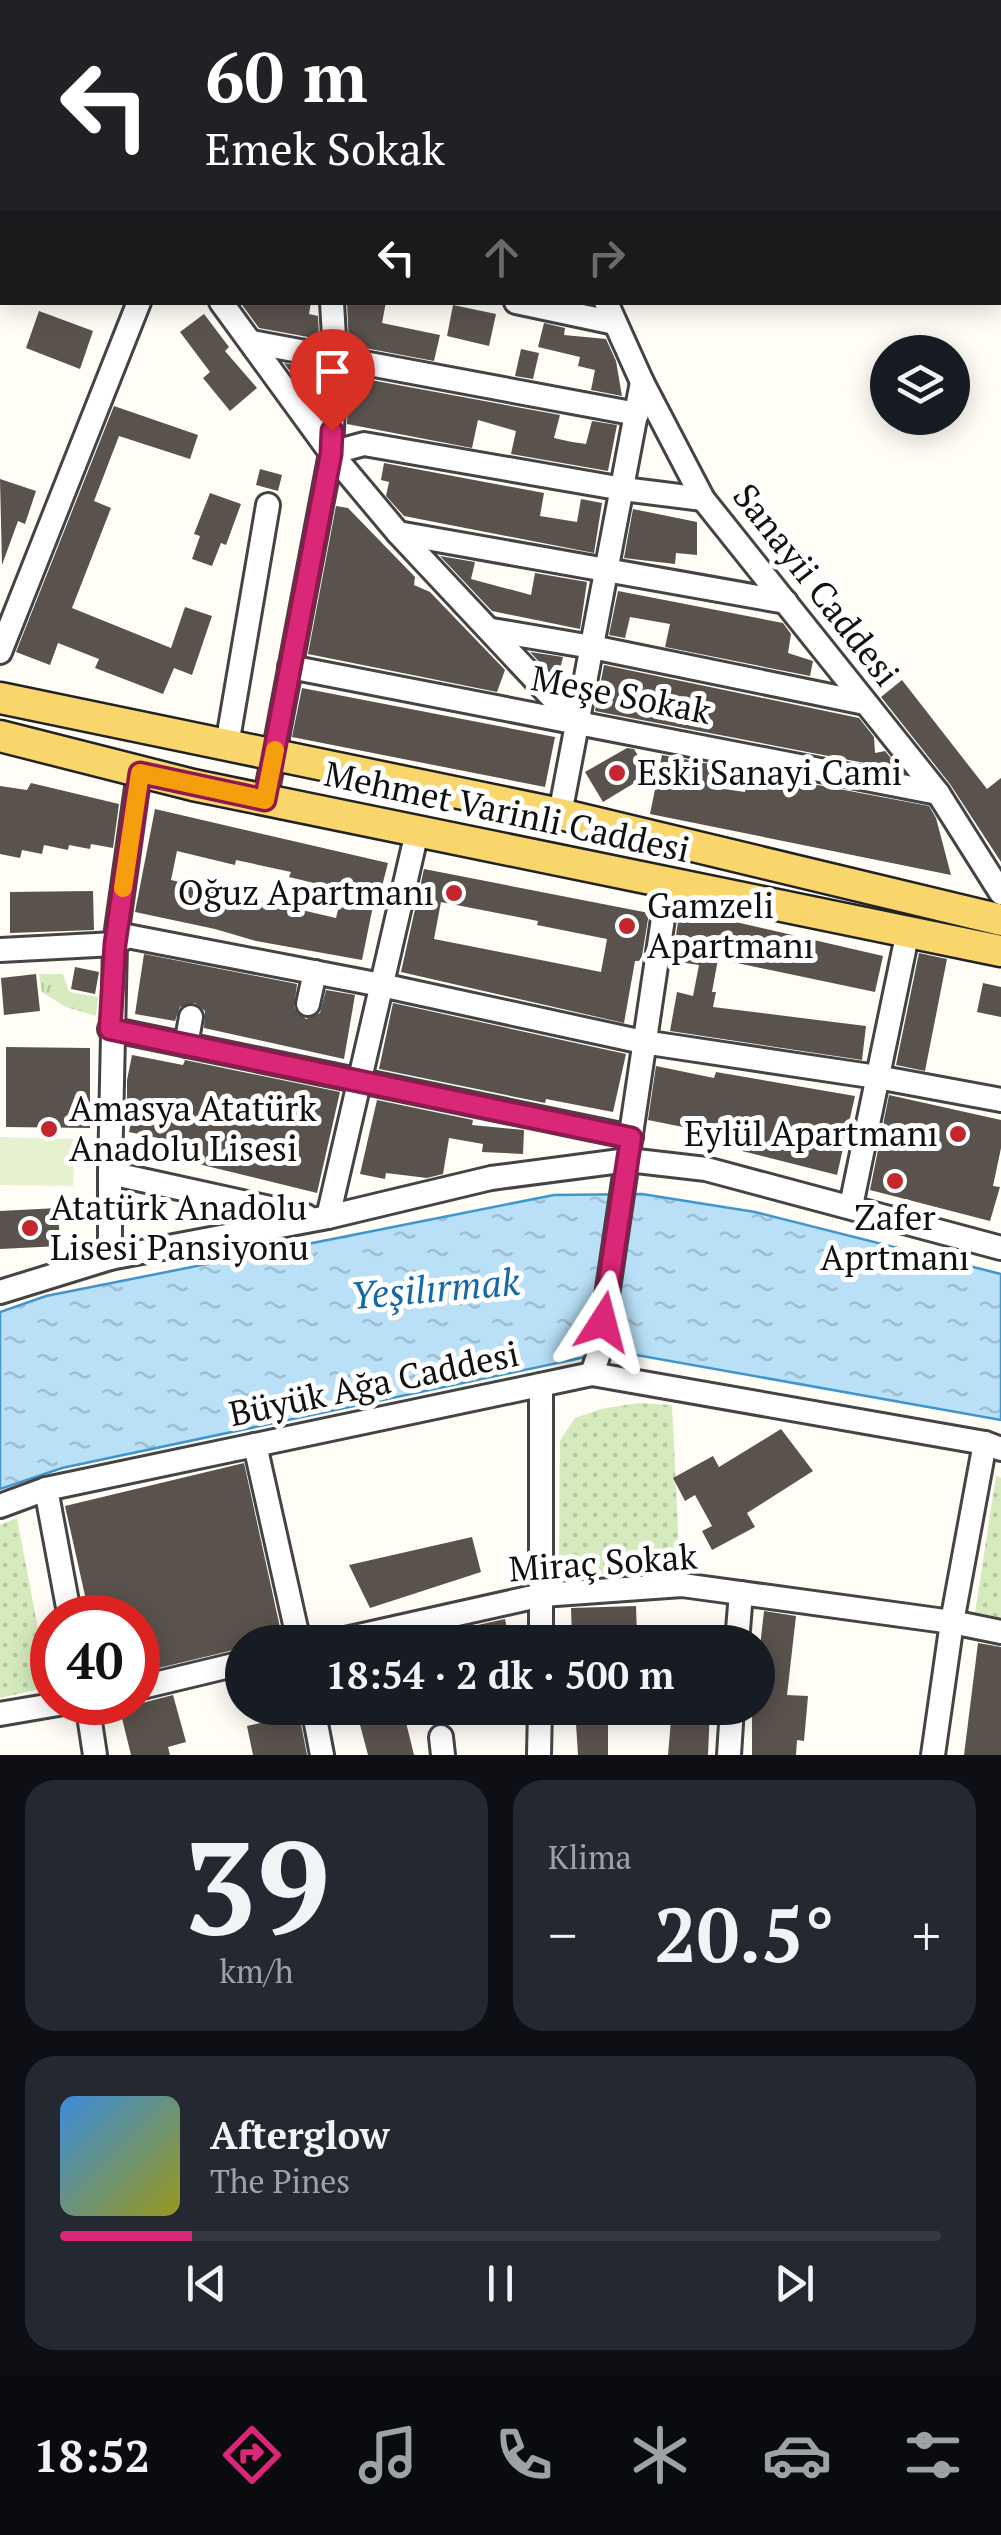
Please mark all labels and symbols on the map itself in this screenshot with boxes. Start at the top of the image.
pin [290,329,375,432]
street label: Sanayii Caddesi [723,474,910,695]
street label: Meşe Sokak [528,654,716,734]
place label: Eski Sanayi Cami [637,749,902,795]
street label: Mehmet Varinli Caddesi [320,750,694,872]
marker: Eski Sanayi Cami [606,762,628,784]
place label: Oğuz Apartmanı [178,869,434,915]
marker: Oğuz Apartmanı [443,882,465,904]
place label: Gamzeli Apartmanı [647,882,814,968]
marker: Gamzeli Apartmanı [616,915,638,937]
place label: Amasya Atatürk Anadolu Lisesi [69,1085,318,1171]
place label: Eylül Apartmanı [684,1110,938,1156]
marker: Amasya Atatürk Anadolu Lisesi [38,1118,60,1140]
marker: Eylül Apartmanı [947,1123,969,1145]
marker: Zafer Aprtmanı [884,1170,906,1192]
place label: Atatürk Anadolu Lisesi Pansiyonu [50,1184,309,1270]
place label: Zafer Aprtmanı [820,1194,970,1280]
marker: Atatürk Anadolu Lisesi Pansiyonu [19,1217,41,1239]
water label: Yeşilırmak [348,1256,522,1320]
position arrow [551,1270,655,1374]
street label: Büyük Ağa Caddesi [225,1330,523,1436]
street label: Miraç Sokak [507,1532,700,1592]
speed limit sign: 40 [30,1595,160,1725]

